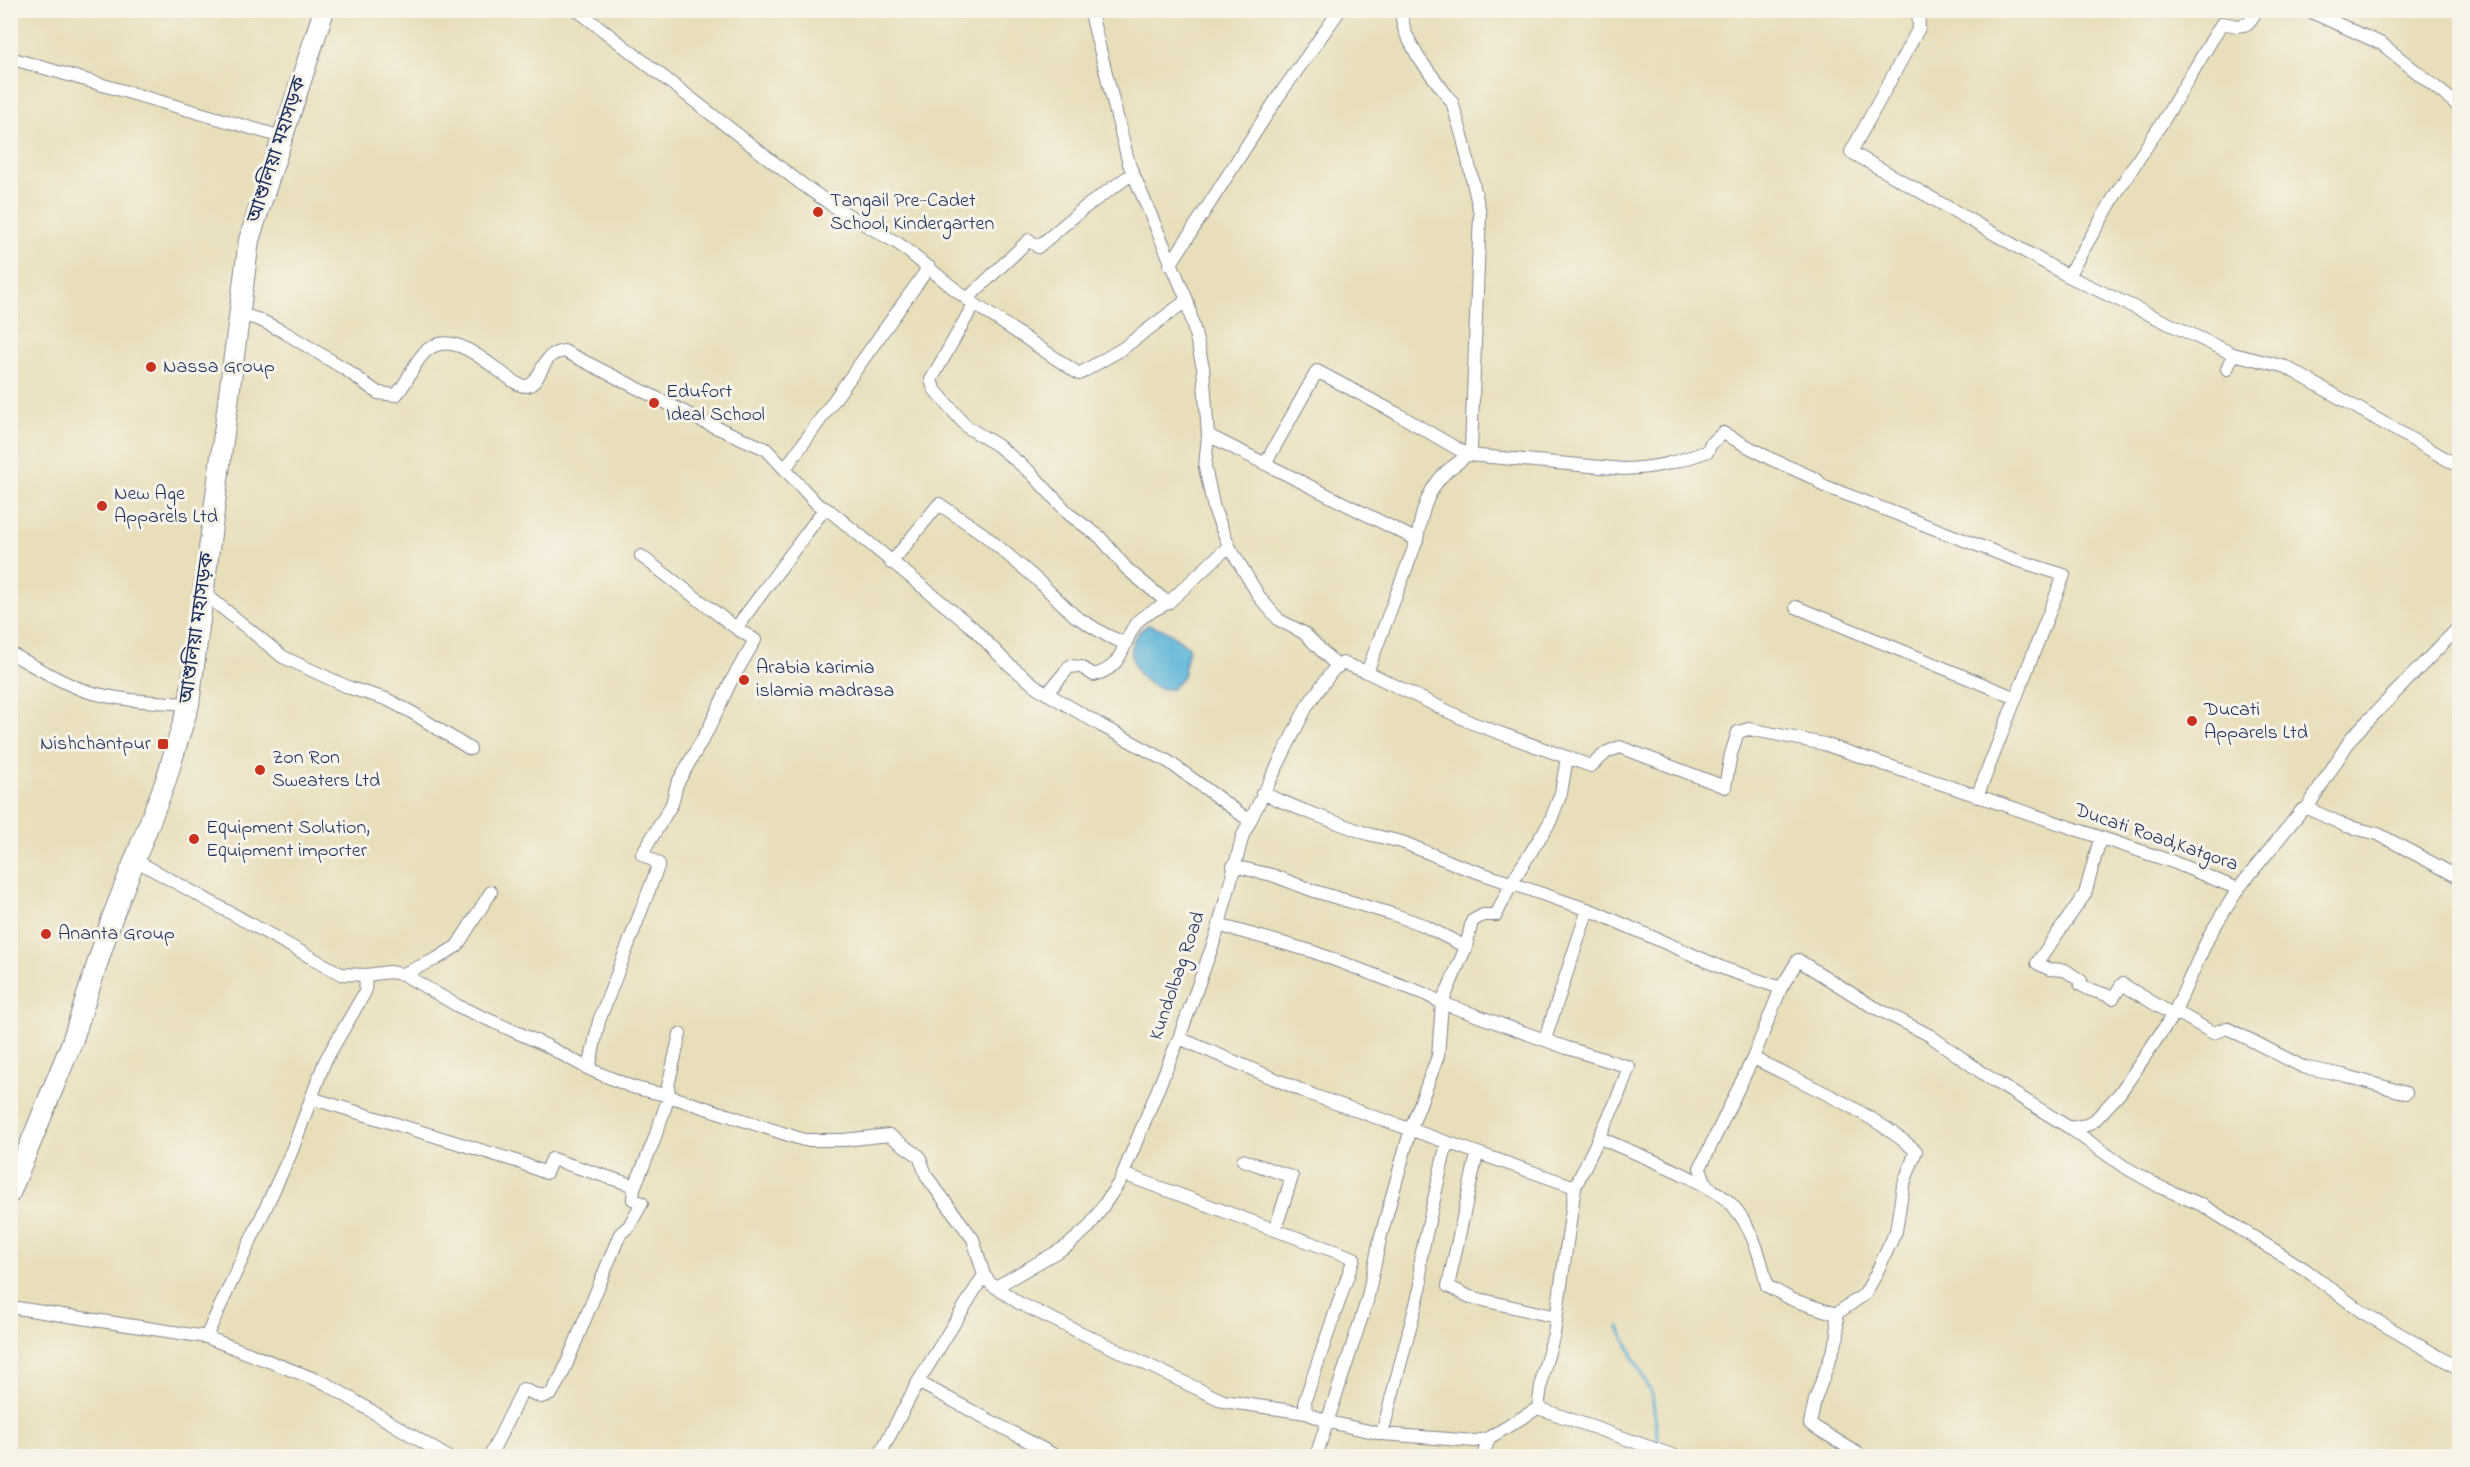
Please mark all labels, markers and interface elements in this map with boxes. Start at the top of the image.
street label: আশুলিয়া মহাসড়ক [240,72,316,228]
place label: Tangail Pre-Cadet School, Kindergarten [830,187,994,240]
marker: Tangail Pre-Cadet School, Kindergarten [811,205,825,219]
place label: Nassa Group [163,353,275,382]
marker: Nassa Group [144,360,158,374]
place label: Edufort Ideal School [666,378,765,430]
marker: Edufort Ideal School [647,396,661,410]
place label: New Age Apparels Ltd [114,480,218,532]
marker: New Age Apparels Ltd [95,499,109,513]
street label: আশুলিয়া মহাসড়ক [173,550,223,706]
place label: Arabia karimia islamia madrasa [756,654,894,706]
marker: Arabia karimia islamia madrasa [737,673,751,687]
place label: Ducati Apparels Ltd [2203,696,2308,748]
marker: Ducati Apparels Ltd [2185,714,2199,728]
place label: Nishchantpur [40,730,152,759]
marker: Nishchantpur [156,737,170,751]
place label: Zon Ron Sweaters Ltd [272,744,380,796]
marker: Zon Ron Sweaters Ltd [253,763,267,777]
street label: Ducati Road,Katgora [2069,796,2242,881]
place label: Equipment Solution, Equipment importer [206,814,370,866]
marker: Equipment Solution, Equipment importer [187,832,201,846]
street label: Kundolbag Road [1142,908,1215,1044]
place label: Ananta Group [58,920,175,949]
marker: Ananta Group [39,927,53,941]

